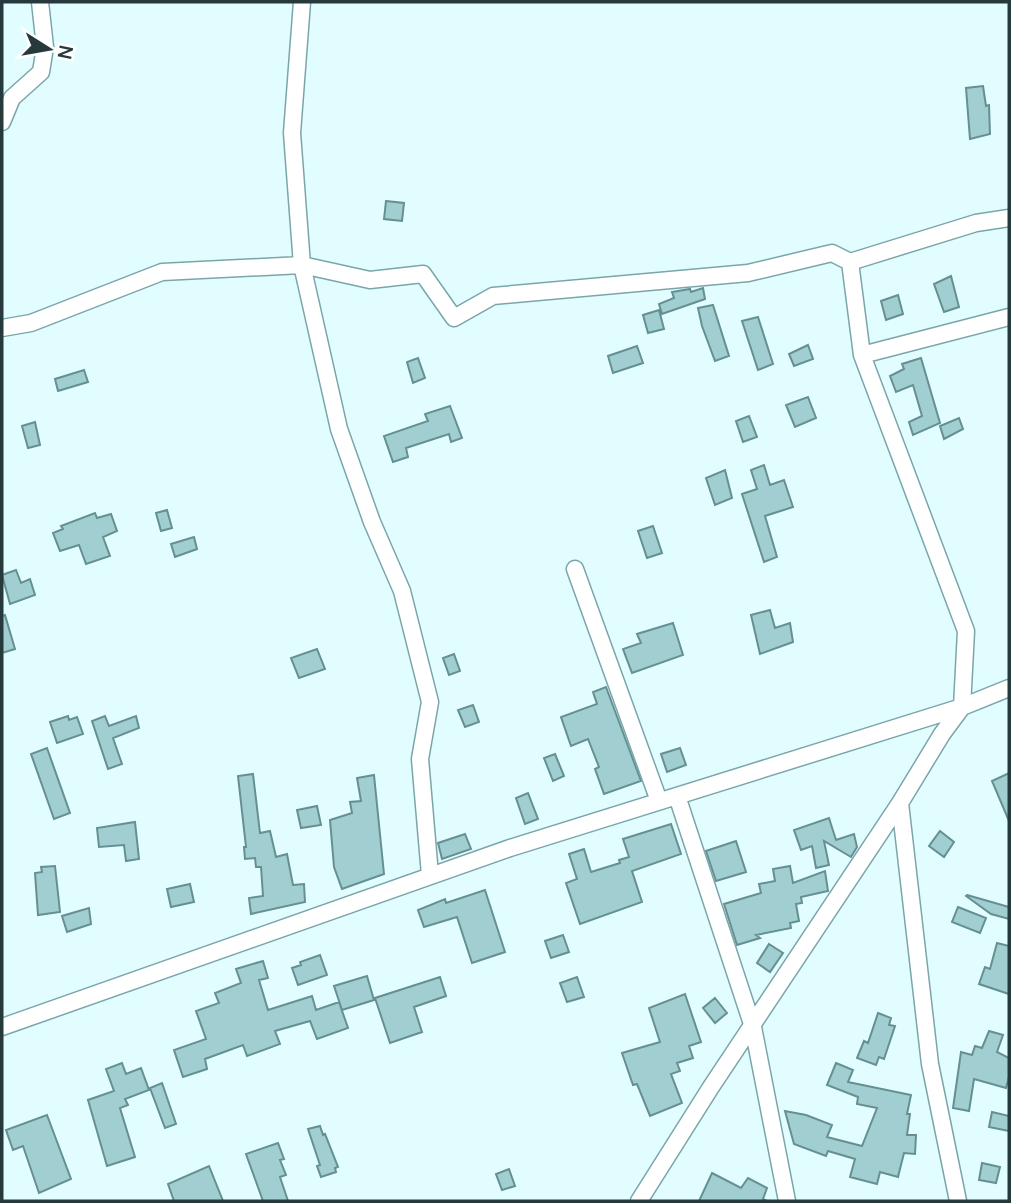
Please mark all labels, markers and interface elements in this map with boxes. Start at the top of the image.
north arrow [14,14,84,84]
text: N [52,43,80,61]

